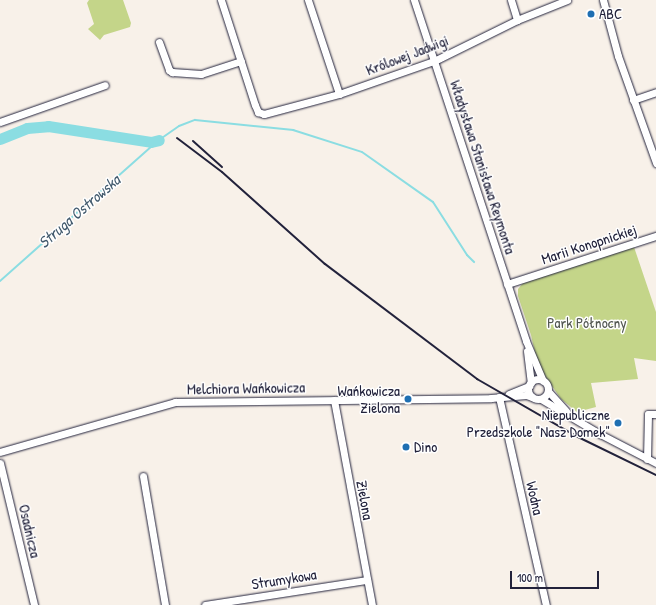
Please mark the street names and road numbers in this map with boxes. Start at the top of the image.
street label: Królowej Jadwigi [363,31,451,79]
street label: Władysława Stanisława Reymonta [446,78,520,256]
street label: Marii Konopnickiej [539,220,639,268]
street label: Melchiora Wańkowicza [187,378,305,398]
street label: Zielona [353,479,377,521]
street label: Wodna [522,480,548,516]
street label: Osadnicza [15,503,45,559]
street label: Strumykowa [250,565,318,593]

